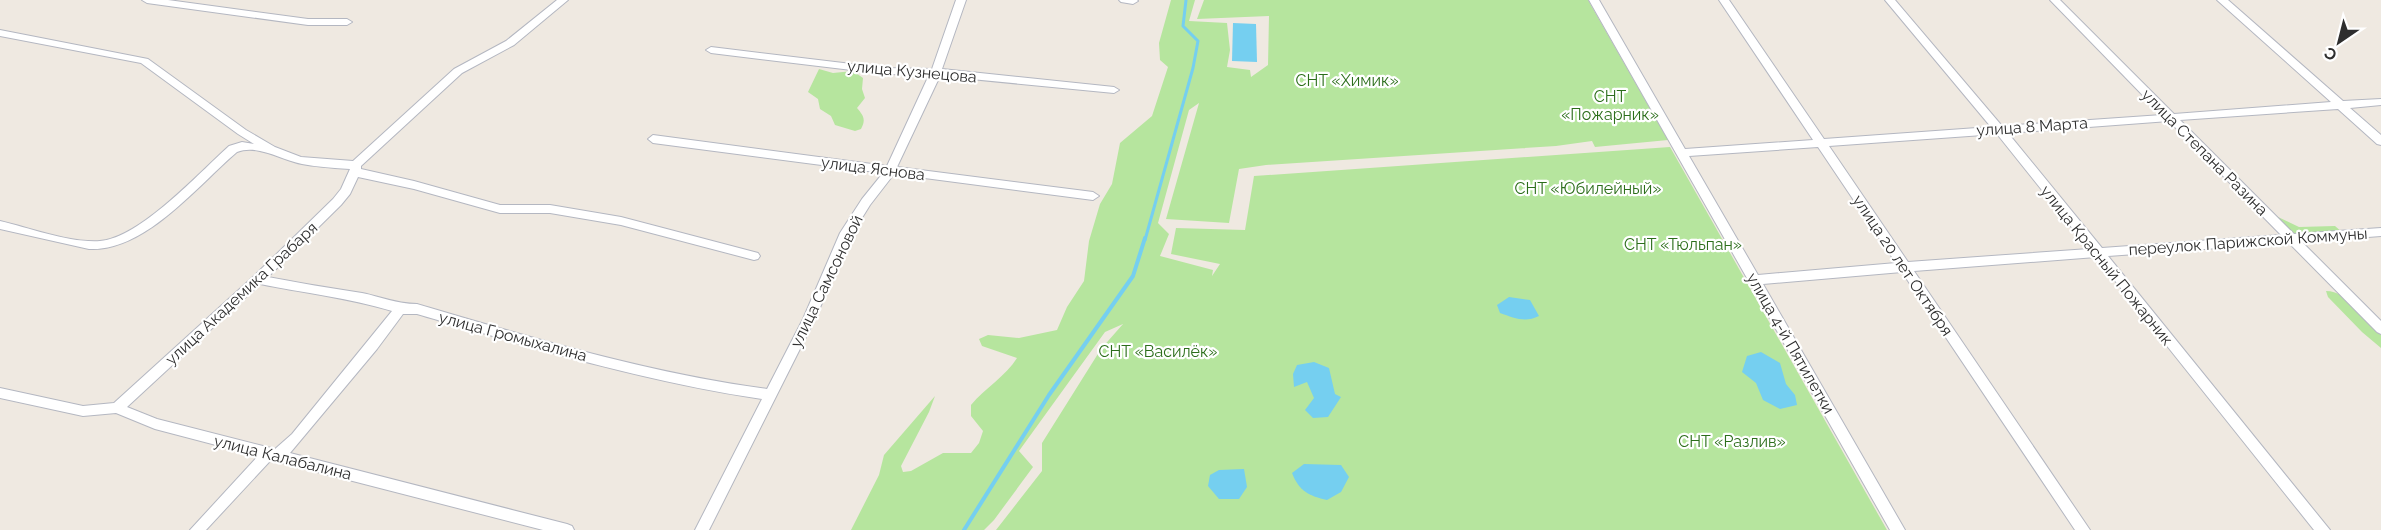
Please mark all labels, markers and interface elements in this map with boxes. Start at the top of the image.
north arrow [2309,12,2369,72]
text: С [2321,43,2341,65]
street label: улица Кузнецова [847,56,977,87]
park label: СНТ «Химик» [1295,71,1399,90]
street label: улица Степана Разина [2138,85,2272,219]
park label: СНТ «Пожарник» [1561,87,1659,124]
street label: улица 8 Марта [1976,113,2088,140]
street label: улица Яснова [820,153,926,184]
park label: СНТ «Юбилейный» [1514,179,1662,198]
street label: улица Красный Пожарник [2036,182,2177,349]
street label: улица 20 лет Октября [1848,191,1957,339]
street label: улица Самсоновой [786,212,867,351]
street label: улица Академика Грабаря [162,218,321,369]
street label: переулок Парижской Коммуны [2128,224,2368,259]
park label: СНТ «Тюльпан» [1624,235,1742,254]
street label: улица 4-й Пятилетки [1743,270,1839,417]
street label: улица Громыхалина [437,308,589,365]
park label: СНТ «Василёк» [1099,342,1217,361]
street label: улица Калабалина [212,431,354,484]
park label: СНТ «Разлив» [1678,432,1786,451]

